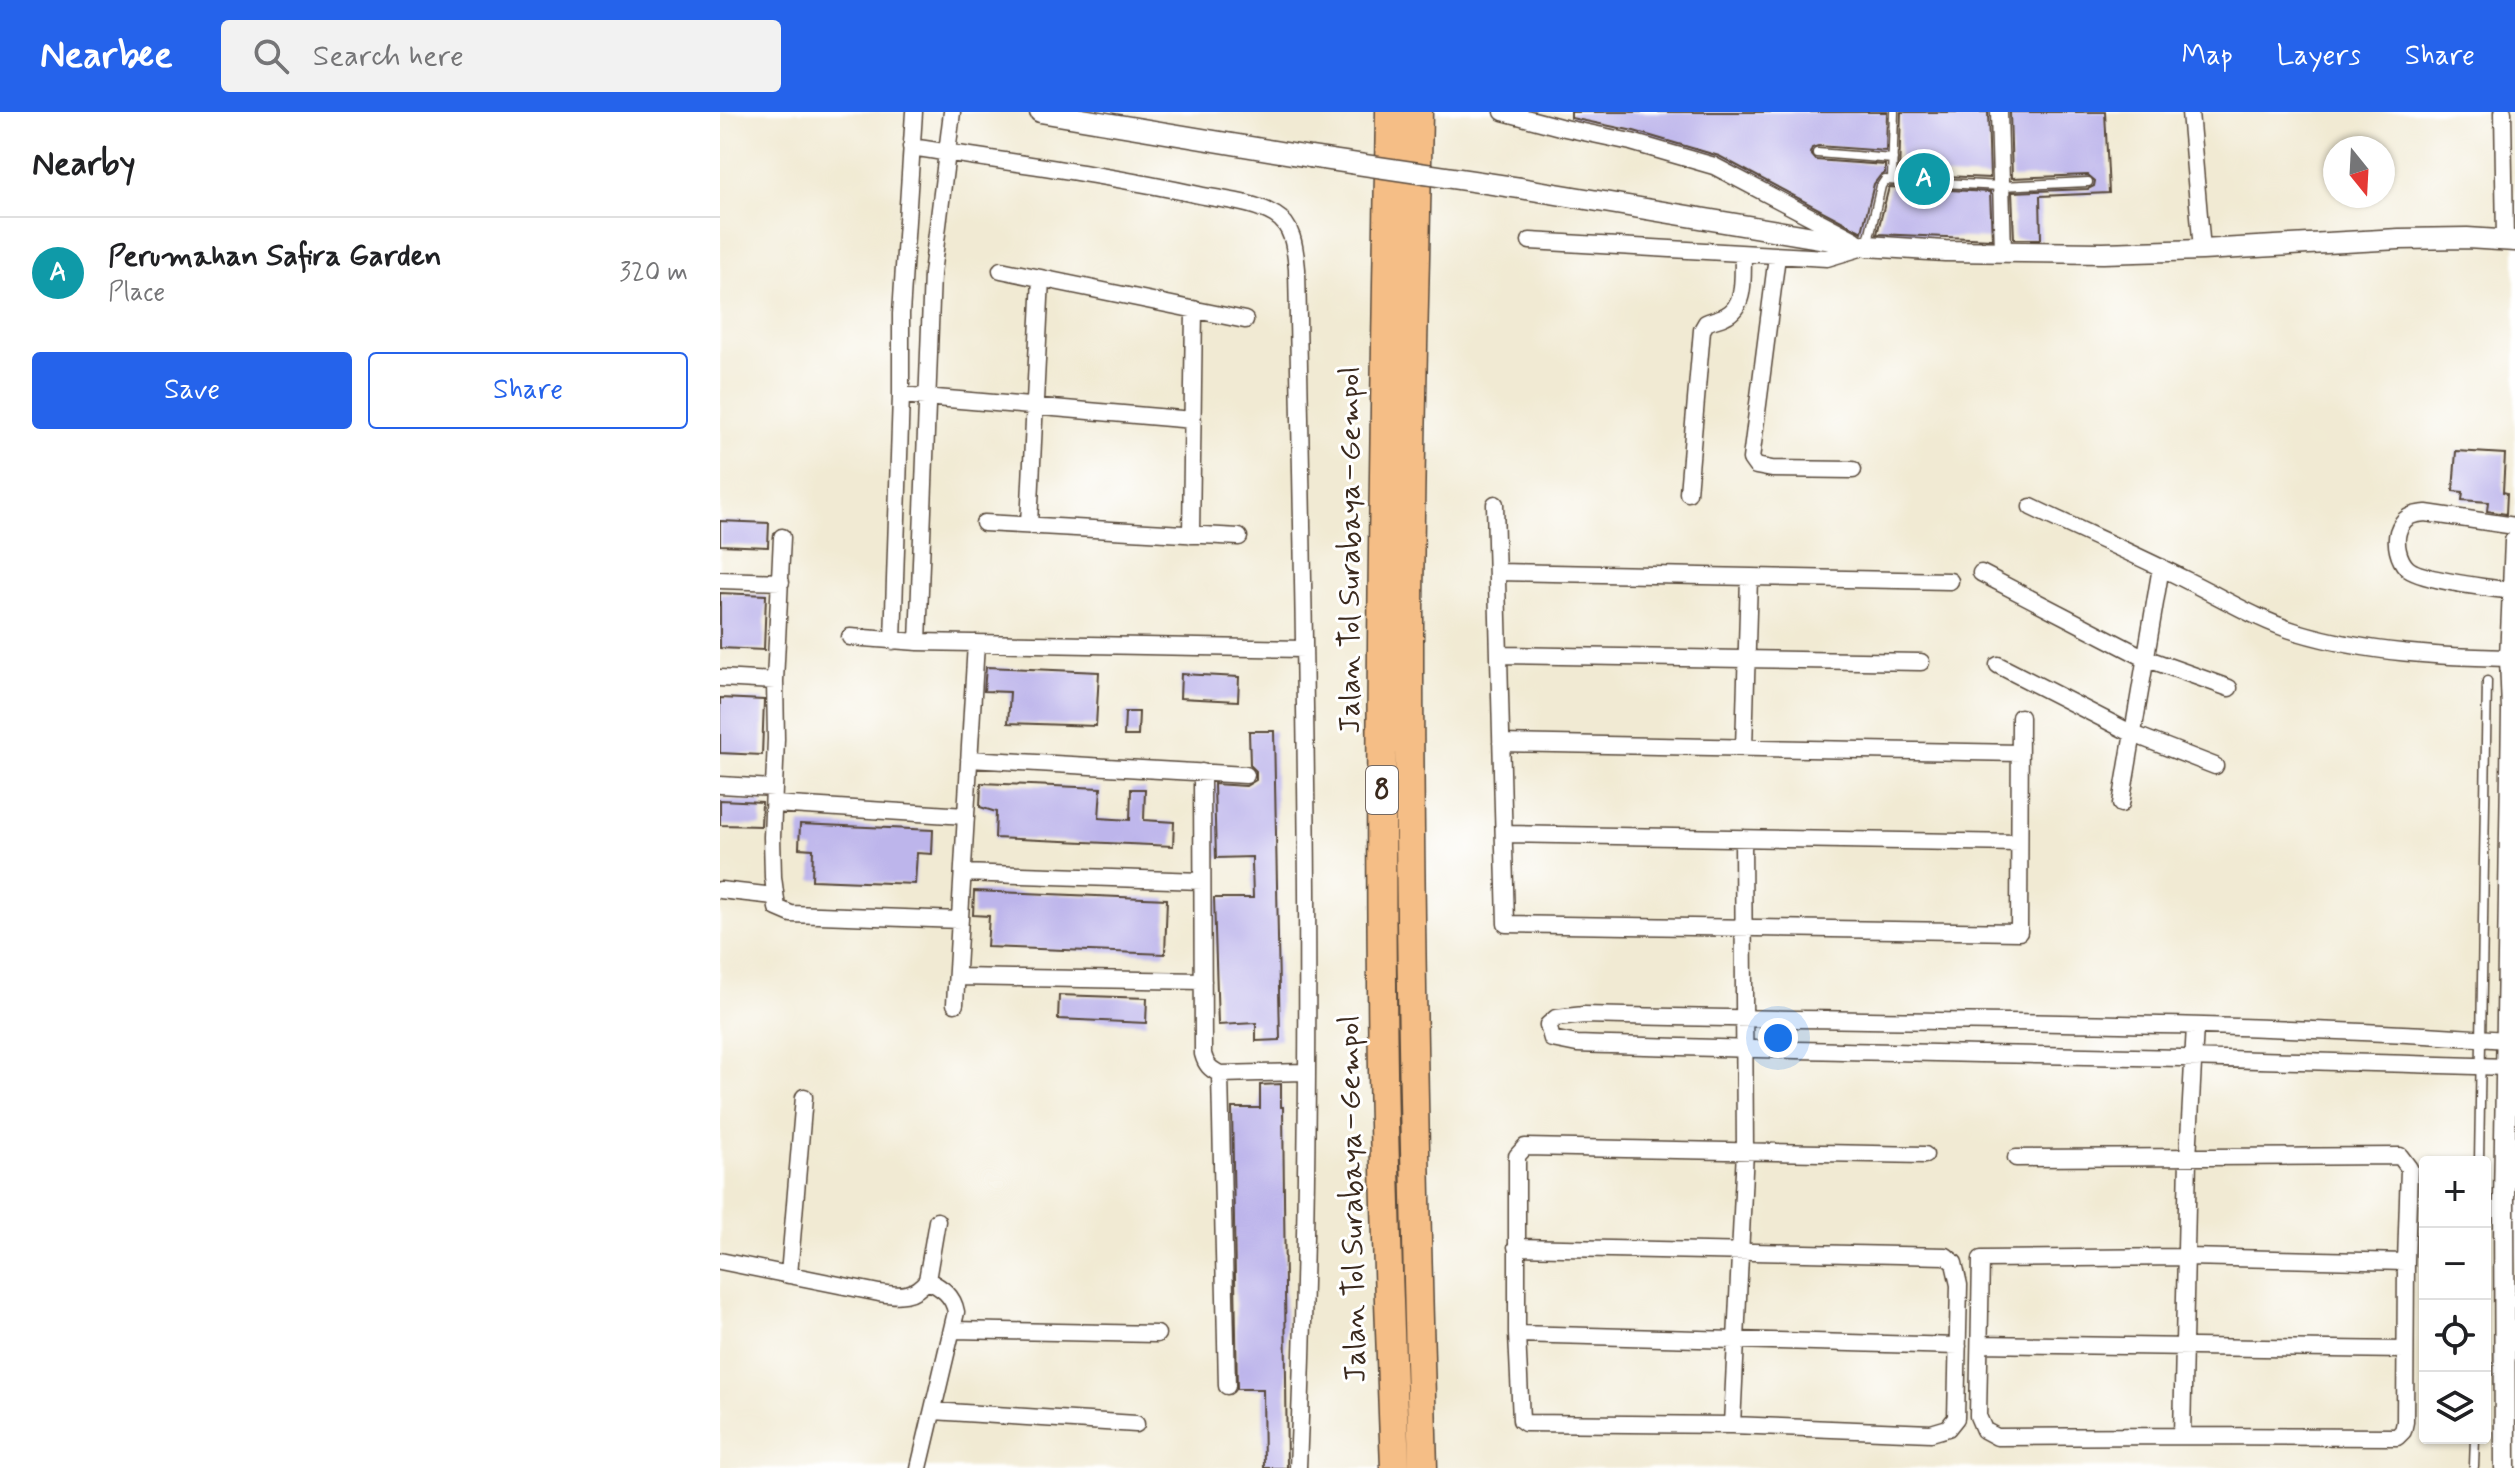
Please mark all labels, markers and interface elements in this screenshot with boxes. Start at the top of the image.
search box [221,20,781,92]
text: Nearbee [40,32,173,81]
icon: search [249,34,293,78]
text: Search here [313,37,464,76]
text: Map [2182,38,2233,75]
text: Layers [2277,38,2361,75]
text: Share [2405,38,2475,75]
north arrow [2323,136,2395,208]
text: Nearby [32,142,136,187]
pin: A [1898,149,1950,209]
text: Perumahan Safira Garden [108,237,442,276]
text: A [49,256,67,290]
text: 320 m [619,256,688,290]
text: Place [108,276,165,310]
button: Save [32,352,352,429]
button: Share [368,352,688,429]
street label: Jalan Tol Surabaya–Gempol [1331,366,1370,734]
road number: 8 [1366,766,1398,814]
street label: Jalan Tol Surabaya–Gempol [1330,1015,1376,1383]
your location [1758,1018,1798,1058]
map controls [2419,1156,2491,1444]
button: + [2419,1156,2491,1228]
button: − [2419,1228,2491,1300]
button: locate [2419,1300,2491,1372]
button: layers [2419,1372,2491,1444]

